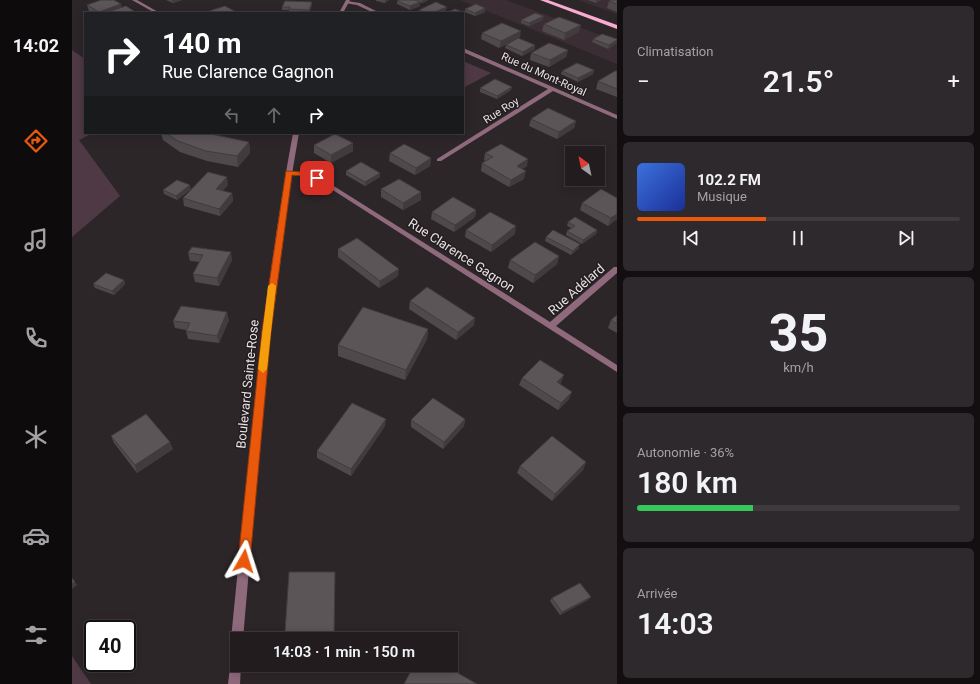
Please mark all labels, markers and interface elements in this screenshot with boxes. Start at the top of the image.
text: 140 m [162,27,241,60]
icon: right [96,28,148,80]
text: 14:02 [13,35,59,56]
text: Climatisation [637,44,713,59]
street label: Rue du Mont-Royal [499,50,588,99]
text: Rue Clarence Gagnon [162,61,334,82]
text: 21.5° [763,64,834,99]
text: − [637,69,650,94]
text: + [948,69,960,94]
street label: Rue Roy [481,94,522,126]
icon: left [221,104,243,126]
icon: ahead [263,104,285,126]
icon: right [305,104,327,126]
icon: directions [22,127,50,155]
north arrow [565,146,605,186]
map controls [565,146,605,186]
pin [300,161,334,195]
icon: arrive [306,167,328,189]
text: 102.2 FM [697,171,761,189]
text: Musique [697,189,747,204]
street label: Rue Clarence Gagnon [406,215,518,296]
icon: music [22,226,50,254]
icon: previous [680,227,702,249]
icon: pause [787,227,809,249]
icon: next [895,227,917,249]
street label: Rue Adélard [545,261,608,318]
text: 35 [769,303,828,364]
street label: Boulevard Sainte-Rose [233,319,262,449]
icon: phone [22,324,50,352]
text: km/h [783,360,814,375]
icon: climate [22,423,50,451]
text: Autonomie · 36% [637,445,734,460]
text: 180 km [637,465,738,500]
icon: car [22,522,50,550]
position arrow [223,540,265,582]
text: Arrivée [637,586,677,601]
text: 14:03 [637,606,714,641]
speed limit sign: 40 [84,620,136,672]
icon: filters [22,621,50,649]
text: 14:03 · 1 min · 150 m [273,643,415,661]

